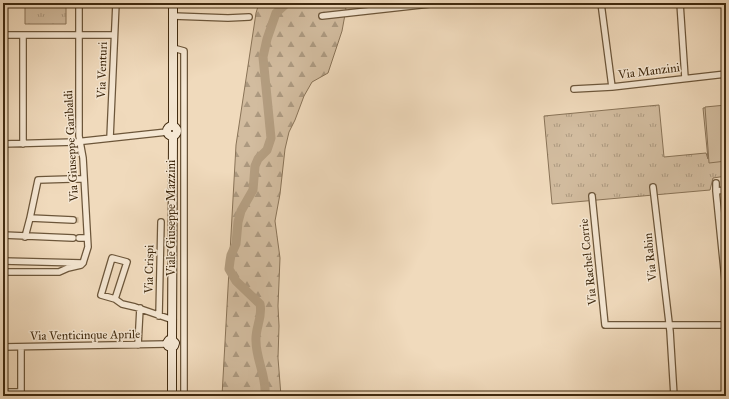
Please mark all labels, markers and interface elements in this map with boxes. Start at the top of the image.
street label: Via Venturi [94,41,110,100]
street label: Via Manzini [616,60,681,82]
street label: Via Giuseppe Garibaldi [61,89,81,203]
street label: Viale Giuseppe Mazzini [164,159,178,277]
street label: Via Rachel Corrie [576,218,600,307]
street label: Via Rabin [640,232,660,283]
street label: Via Crispi [142,244,156,295]
street label: Via Venticinque Aprile [29,327,140,344]

